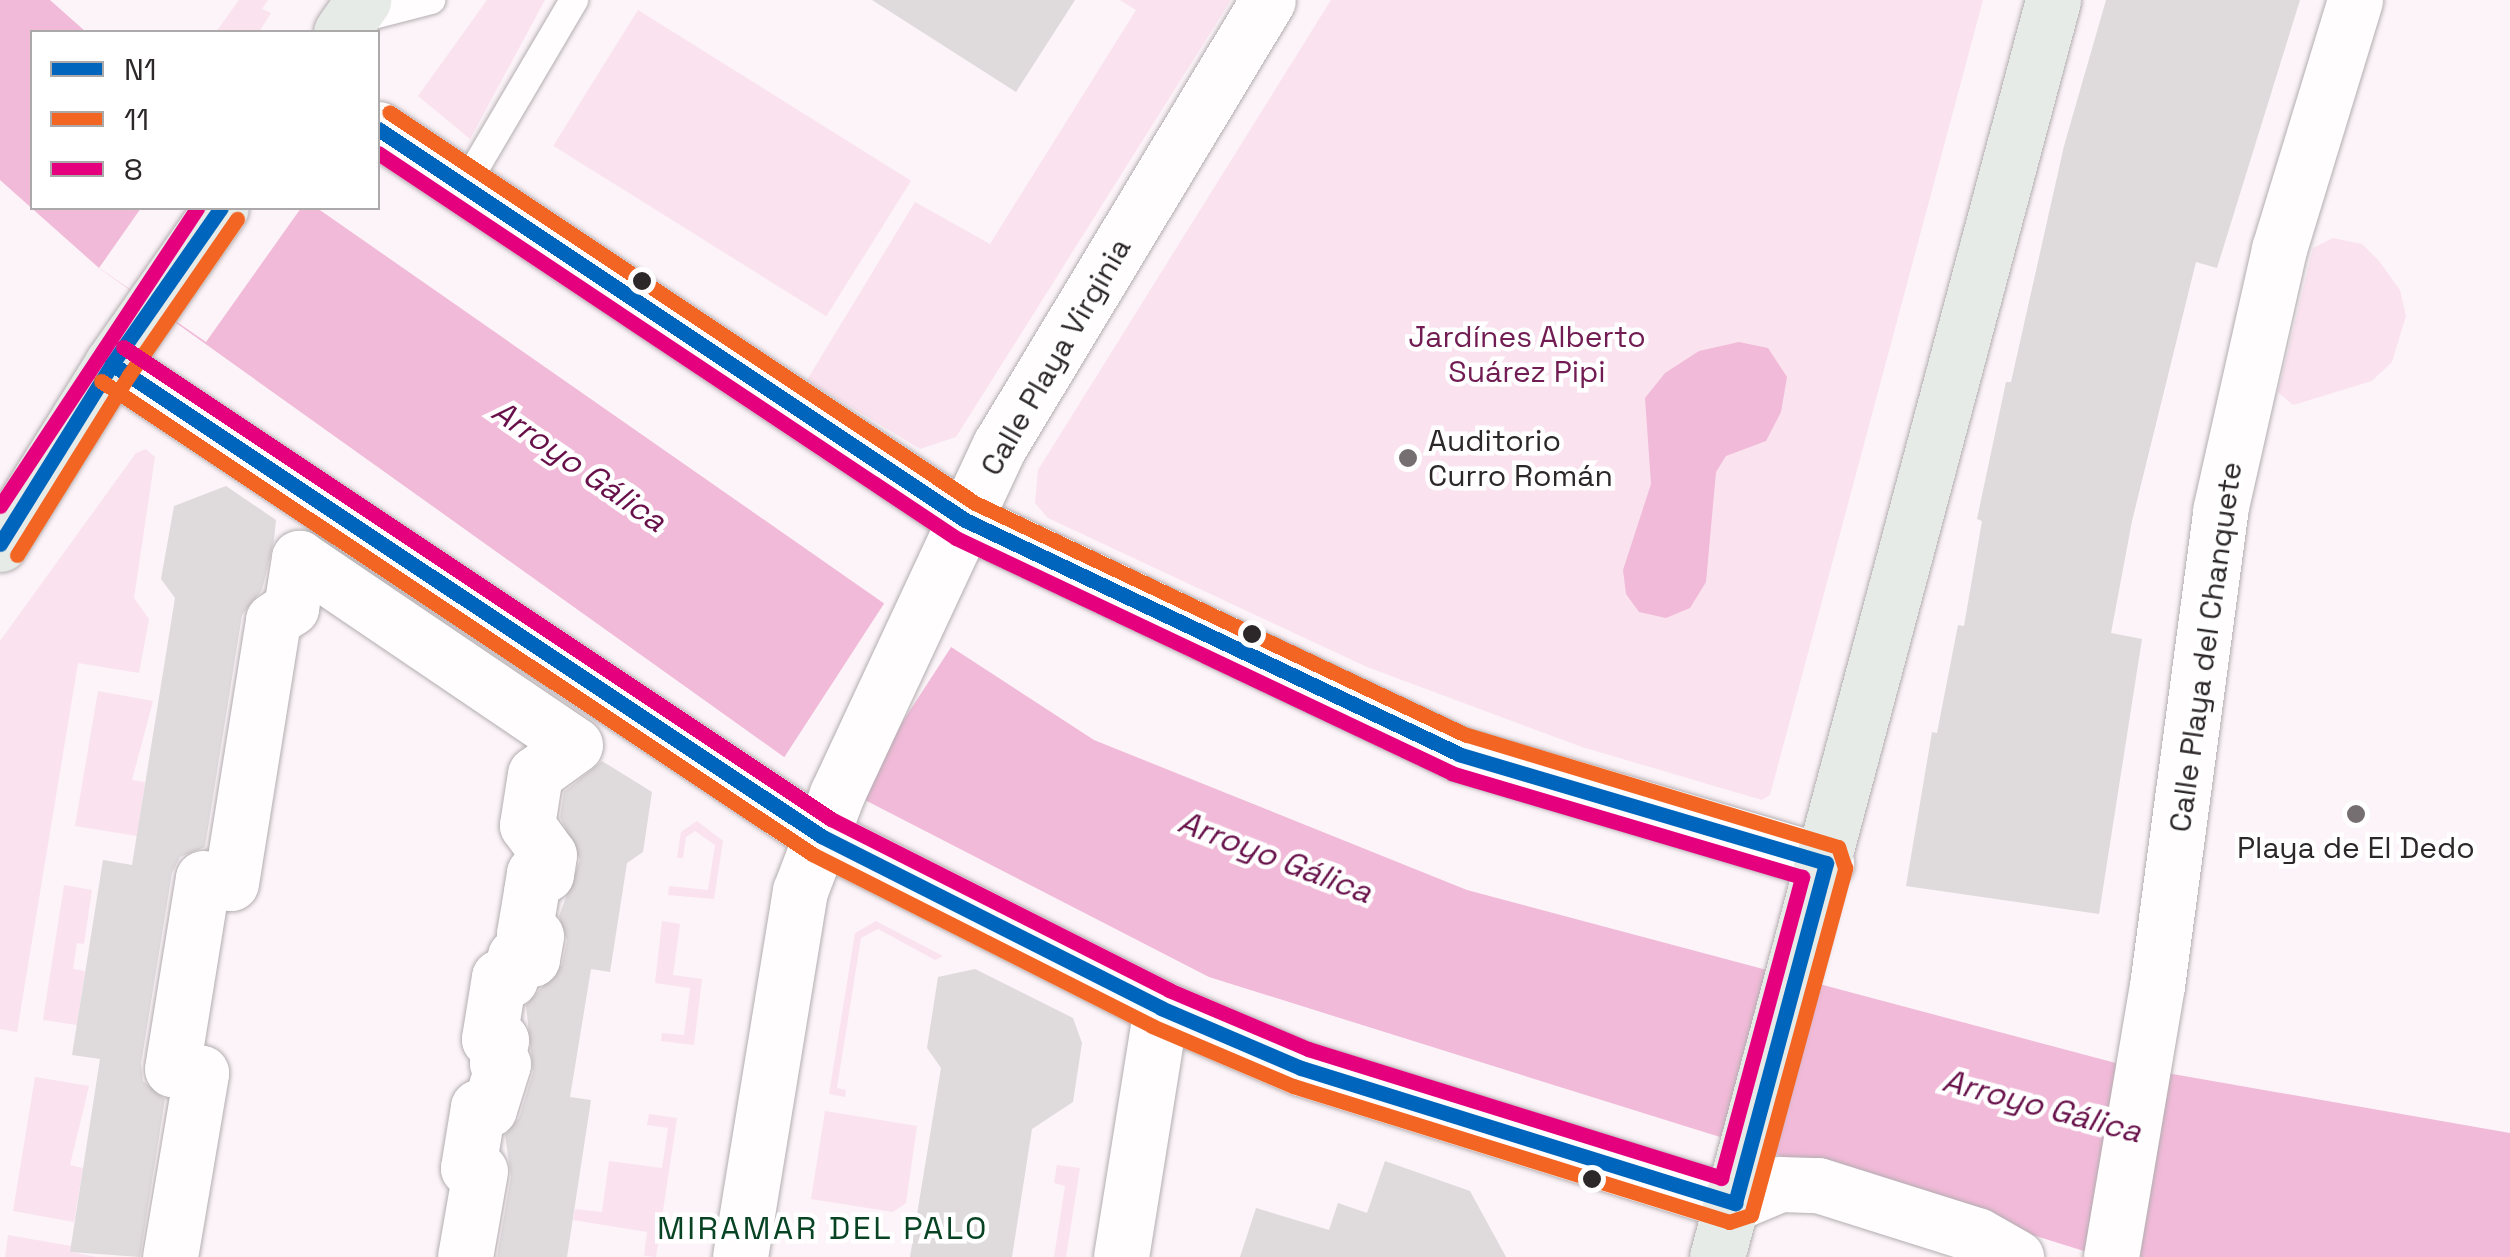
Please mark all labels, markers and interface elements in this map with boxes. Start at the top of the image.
legend [30,30,380,210]
text: N1 [124,50,156,89]
text: 11 [124,100,149,139]
text: 8 [124,150,143,189]
street label: Calle Playa Virginia [973,232,1139,482]
unlabelled marker [632,271,652,291]
park label: Jardínes Alberto Suárez Pipi [1408,319,1646,390]
water label: Arroyo Gálica [485,392,673,540]
place label: Auditorio Curro Román [1428,423,1613,494]
marker: Auditorio Curro Román [1397,447,1419,469]
street label: Calle Playa del Chanquete [2162,460,2250,834]
unlabelled marker [1242,624,1262,644]
water label: Arroyo Gálica [1173,803,1377,911]
marker: Playa de El Dedo [2345,803,2367,825]
place label: Playa de El Dedo [2237,830,2475,866]
water label: Arroyo Gálica [1939,1061,2145,1151]
unlabelled marker [1582,1169,1602,1189]
district label: MIRAMAR DEL PALO [657,1209,989,1247]

